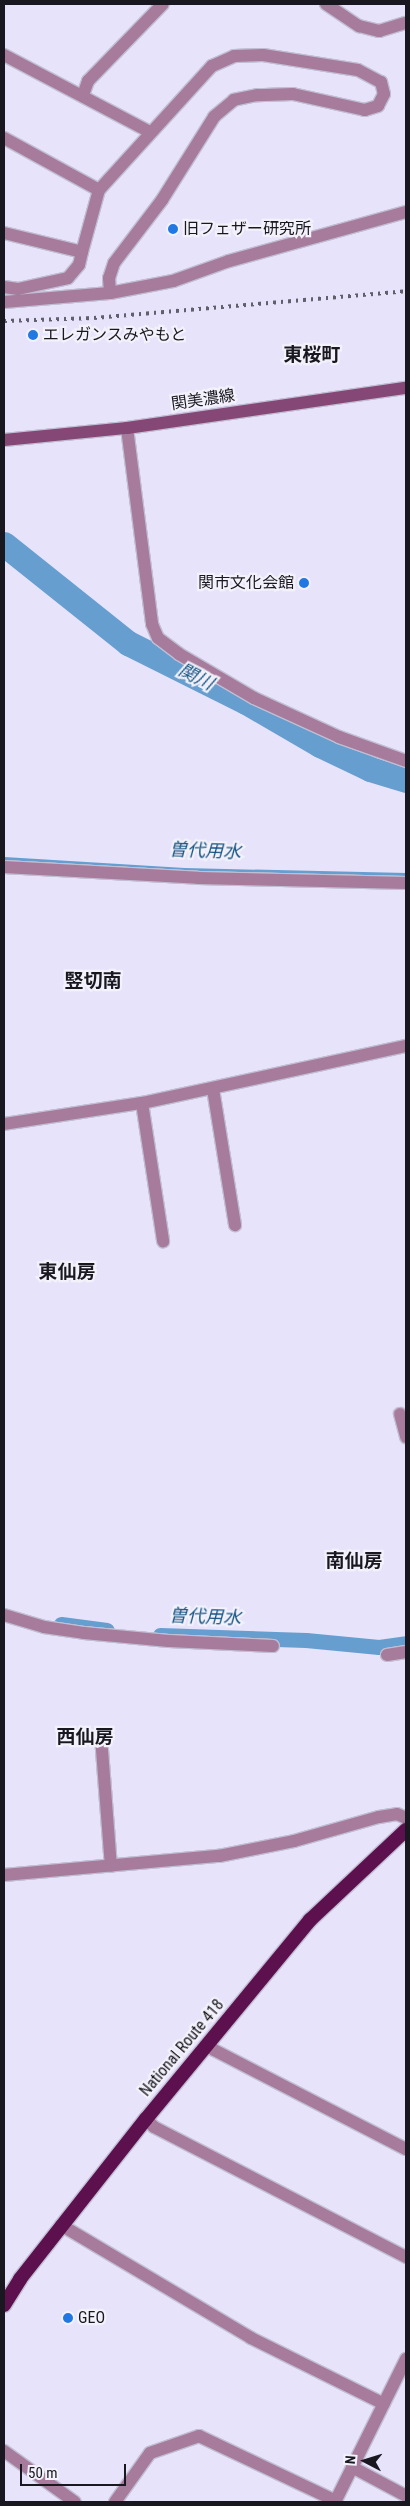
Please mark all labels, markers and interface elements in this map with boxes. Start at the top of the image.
place label: 旧フェザー研究所 [183,219,311,239]
marker: 旧フェザー研究所 [167,223,179,235]
place label: エレガンスみやもと [43,325,187,345]
marker: エレガンスみやもと [27,329,39,341]
district label: 東桜町 [284,344,340,366]
street label: 関美濃線 [170,386,236,414]
place label: 関市文化会館 [198,573,294,593]
marker: 関市文化会館 [298,577,310,589]
water label: 関川 [175,659,217,695]
water label: 曽代用水 [169,839,241,863]
district label: 竪切南 [65,970,121,992]
district label: 東仙房 [39,1261,95,1283]
district label: 南仙房 [326,1550,382,1572]
water label: 曽代用水 [169,1605,241,1629]
district label: 西仙房 [57,1726,113,1748]
street label: National Route 418 [136,1996,228,2100]
place label: GEO [78,2308,105,2328]
marker: GEO [62,2312,74,2324]
north arrow [340,2436,390,2486]
scale bar [22,2454,129,2486]
text: N [342,2455,358,2465]
text: 50 m [28,2464,58,2482]

